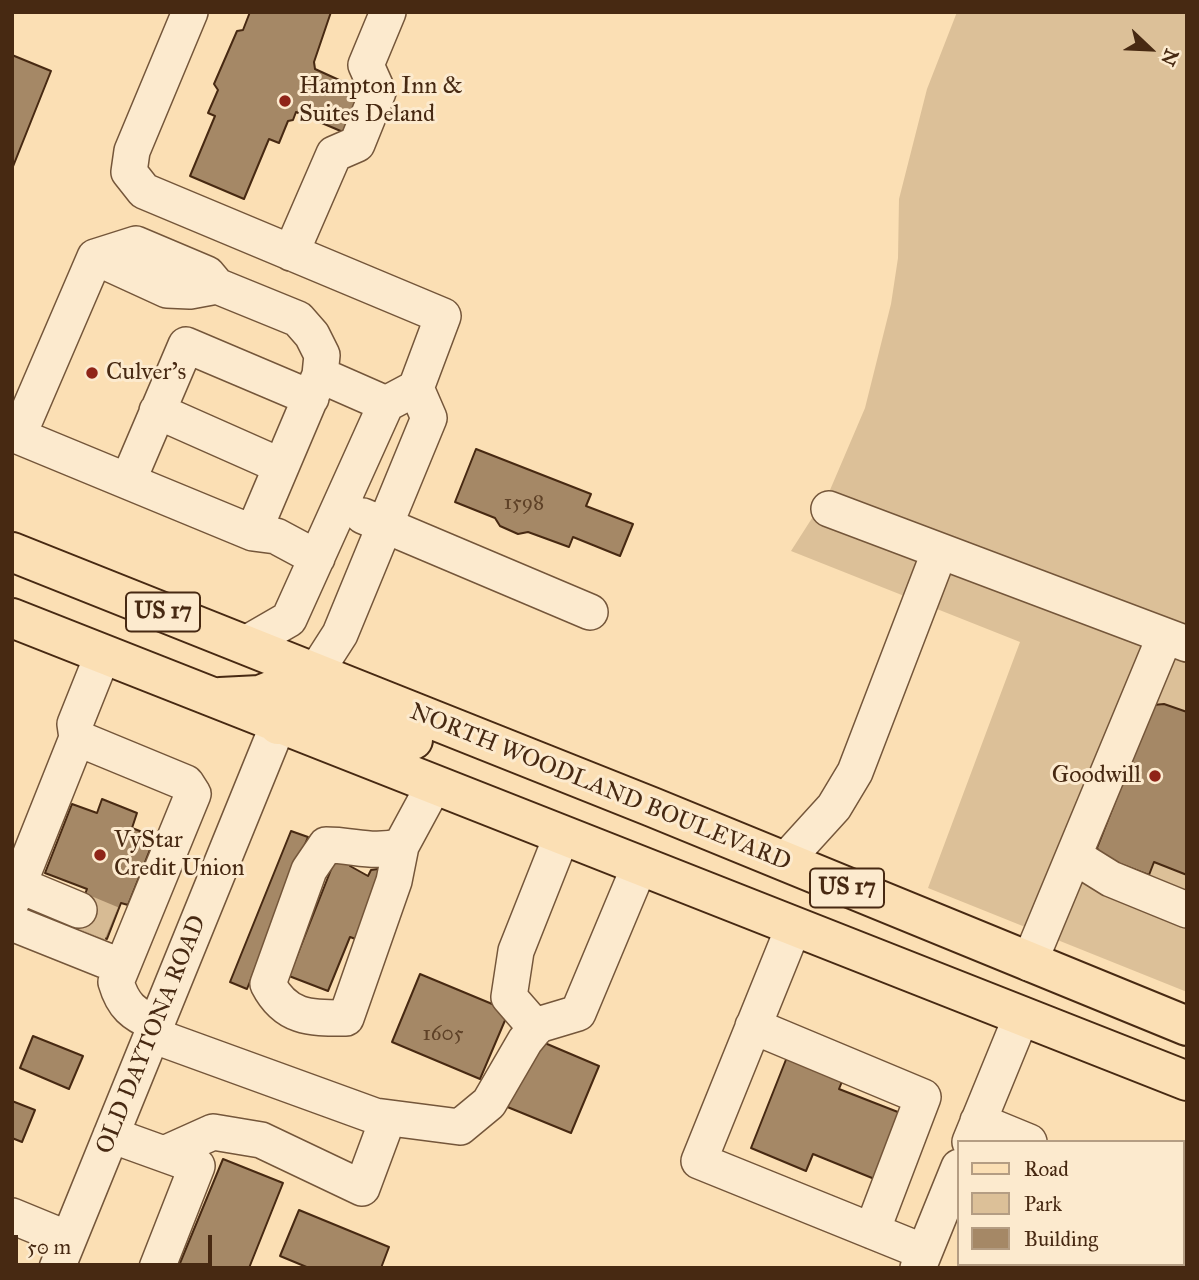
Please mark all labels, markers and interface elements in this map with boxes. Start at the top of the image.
north arrow [1115,14,1185,84]
text: N [1156,45,1184,69]
place label: Hampton Inn & Suites Deland [299,73,463,129]
marker: Hampton Inn & Suites Deland [277,93,293,109]
place label: Culver's [106,359,186,387]
marker: Culver's [84,365,100,381]
house number: 1598 [504,491,544,517]
road number: US 17 [126,592,200,632]
street label: NORTH WOODLAND BOULEVARD [405,698,795,878]
place label: Goodwill [1052,762,1141,790]
marker: Goodwill [1147,768,1163,784]
place label: VyStar Credit Union [114,827,244,883]
marker: VyStar Credit Union [92,847,108,863]
road number: US 17 [810,868,884,908]
street label: OLD DAYTONA ROAD [91,911,213,1159]
house number: 1605 [423,1022,463,1048]
legend [958,1140,1185,1266]
text: Road [1024,1156,1069,1182]
text: Park [1024,1191,1062,1217]
scale bar [18,1220,215,1264]
text: Building [1024,1226,1098,1252]
text: 50 m [27,1234,71,1260]

